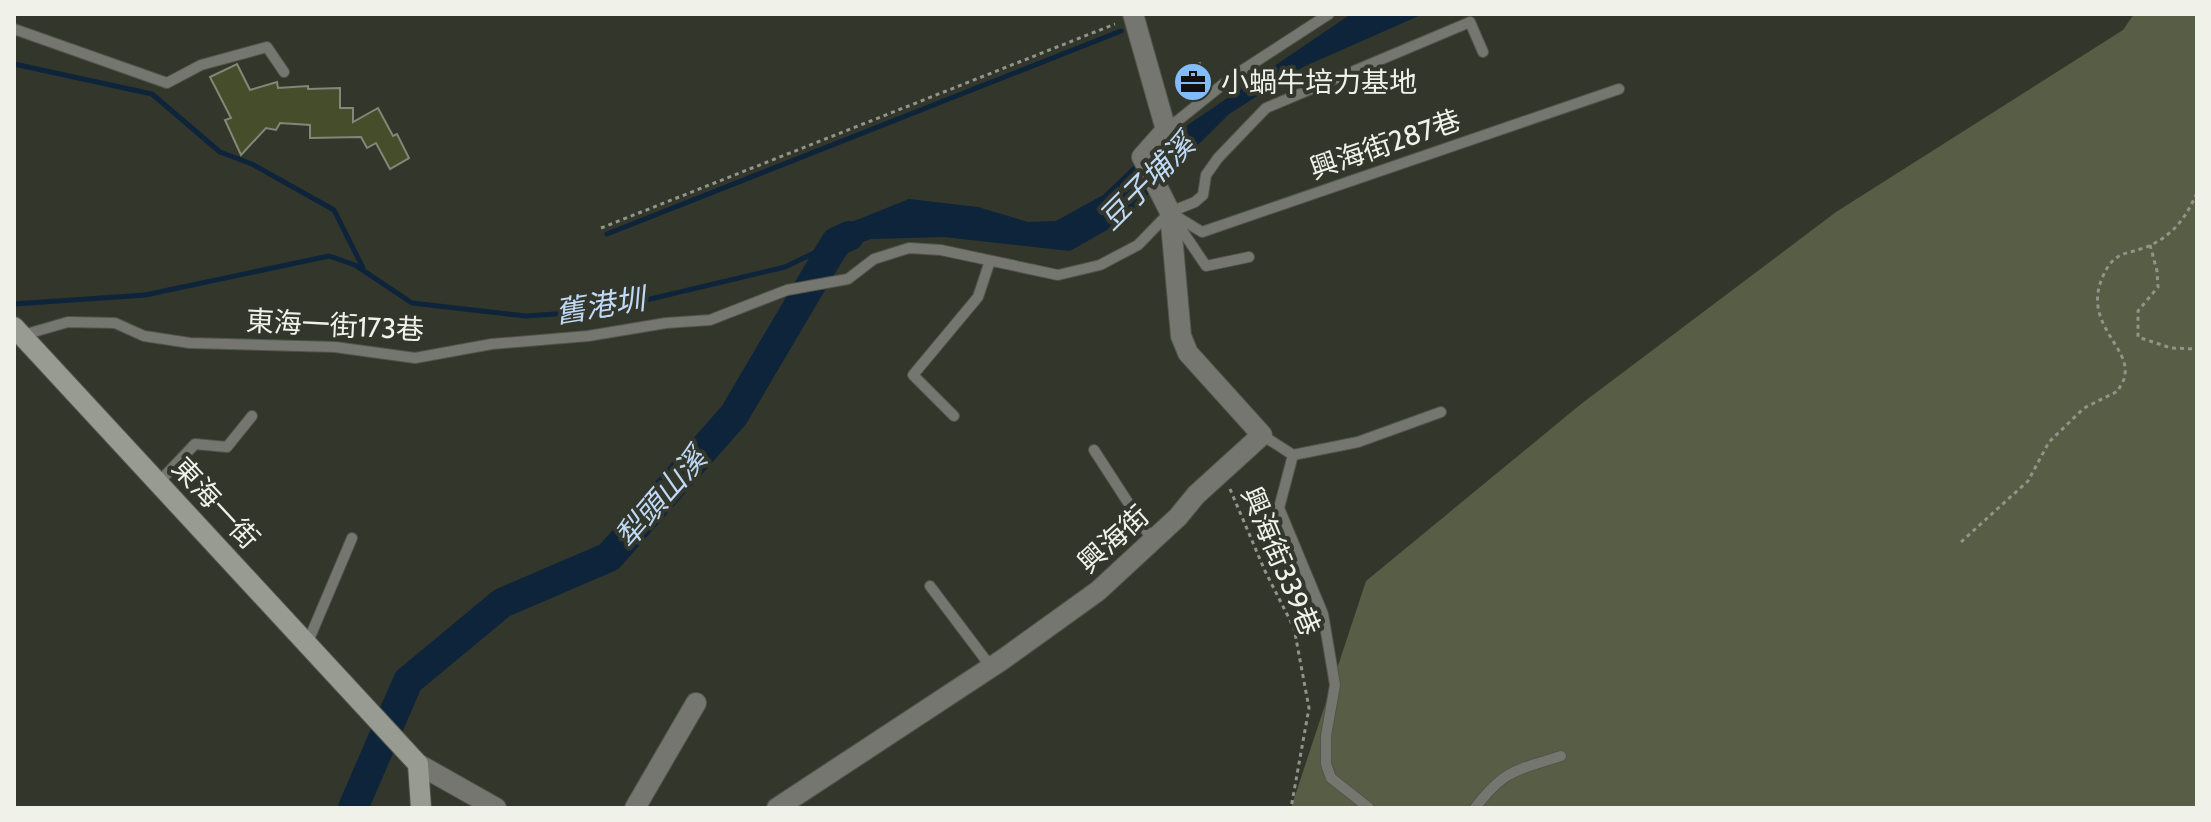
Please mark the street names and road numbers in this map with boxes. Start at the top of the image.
street label: 興海街287巷 [1305,102,1465,186]
street label: 東海一街173巷 [245,303,425,347]
street label: 東海一街 [165,450,267,556]
street label: 興海街339巷 [1234,482,1328,640]
street label: 興海街 [1070,498,1156,580]

